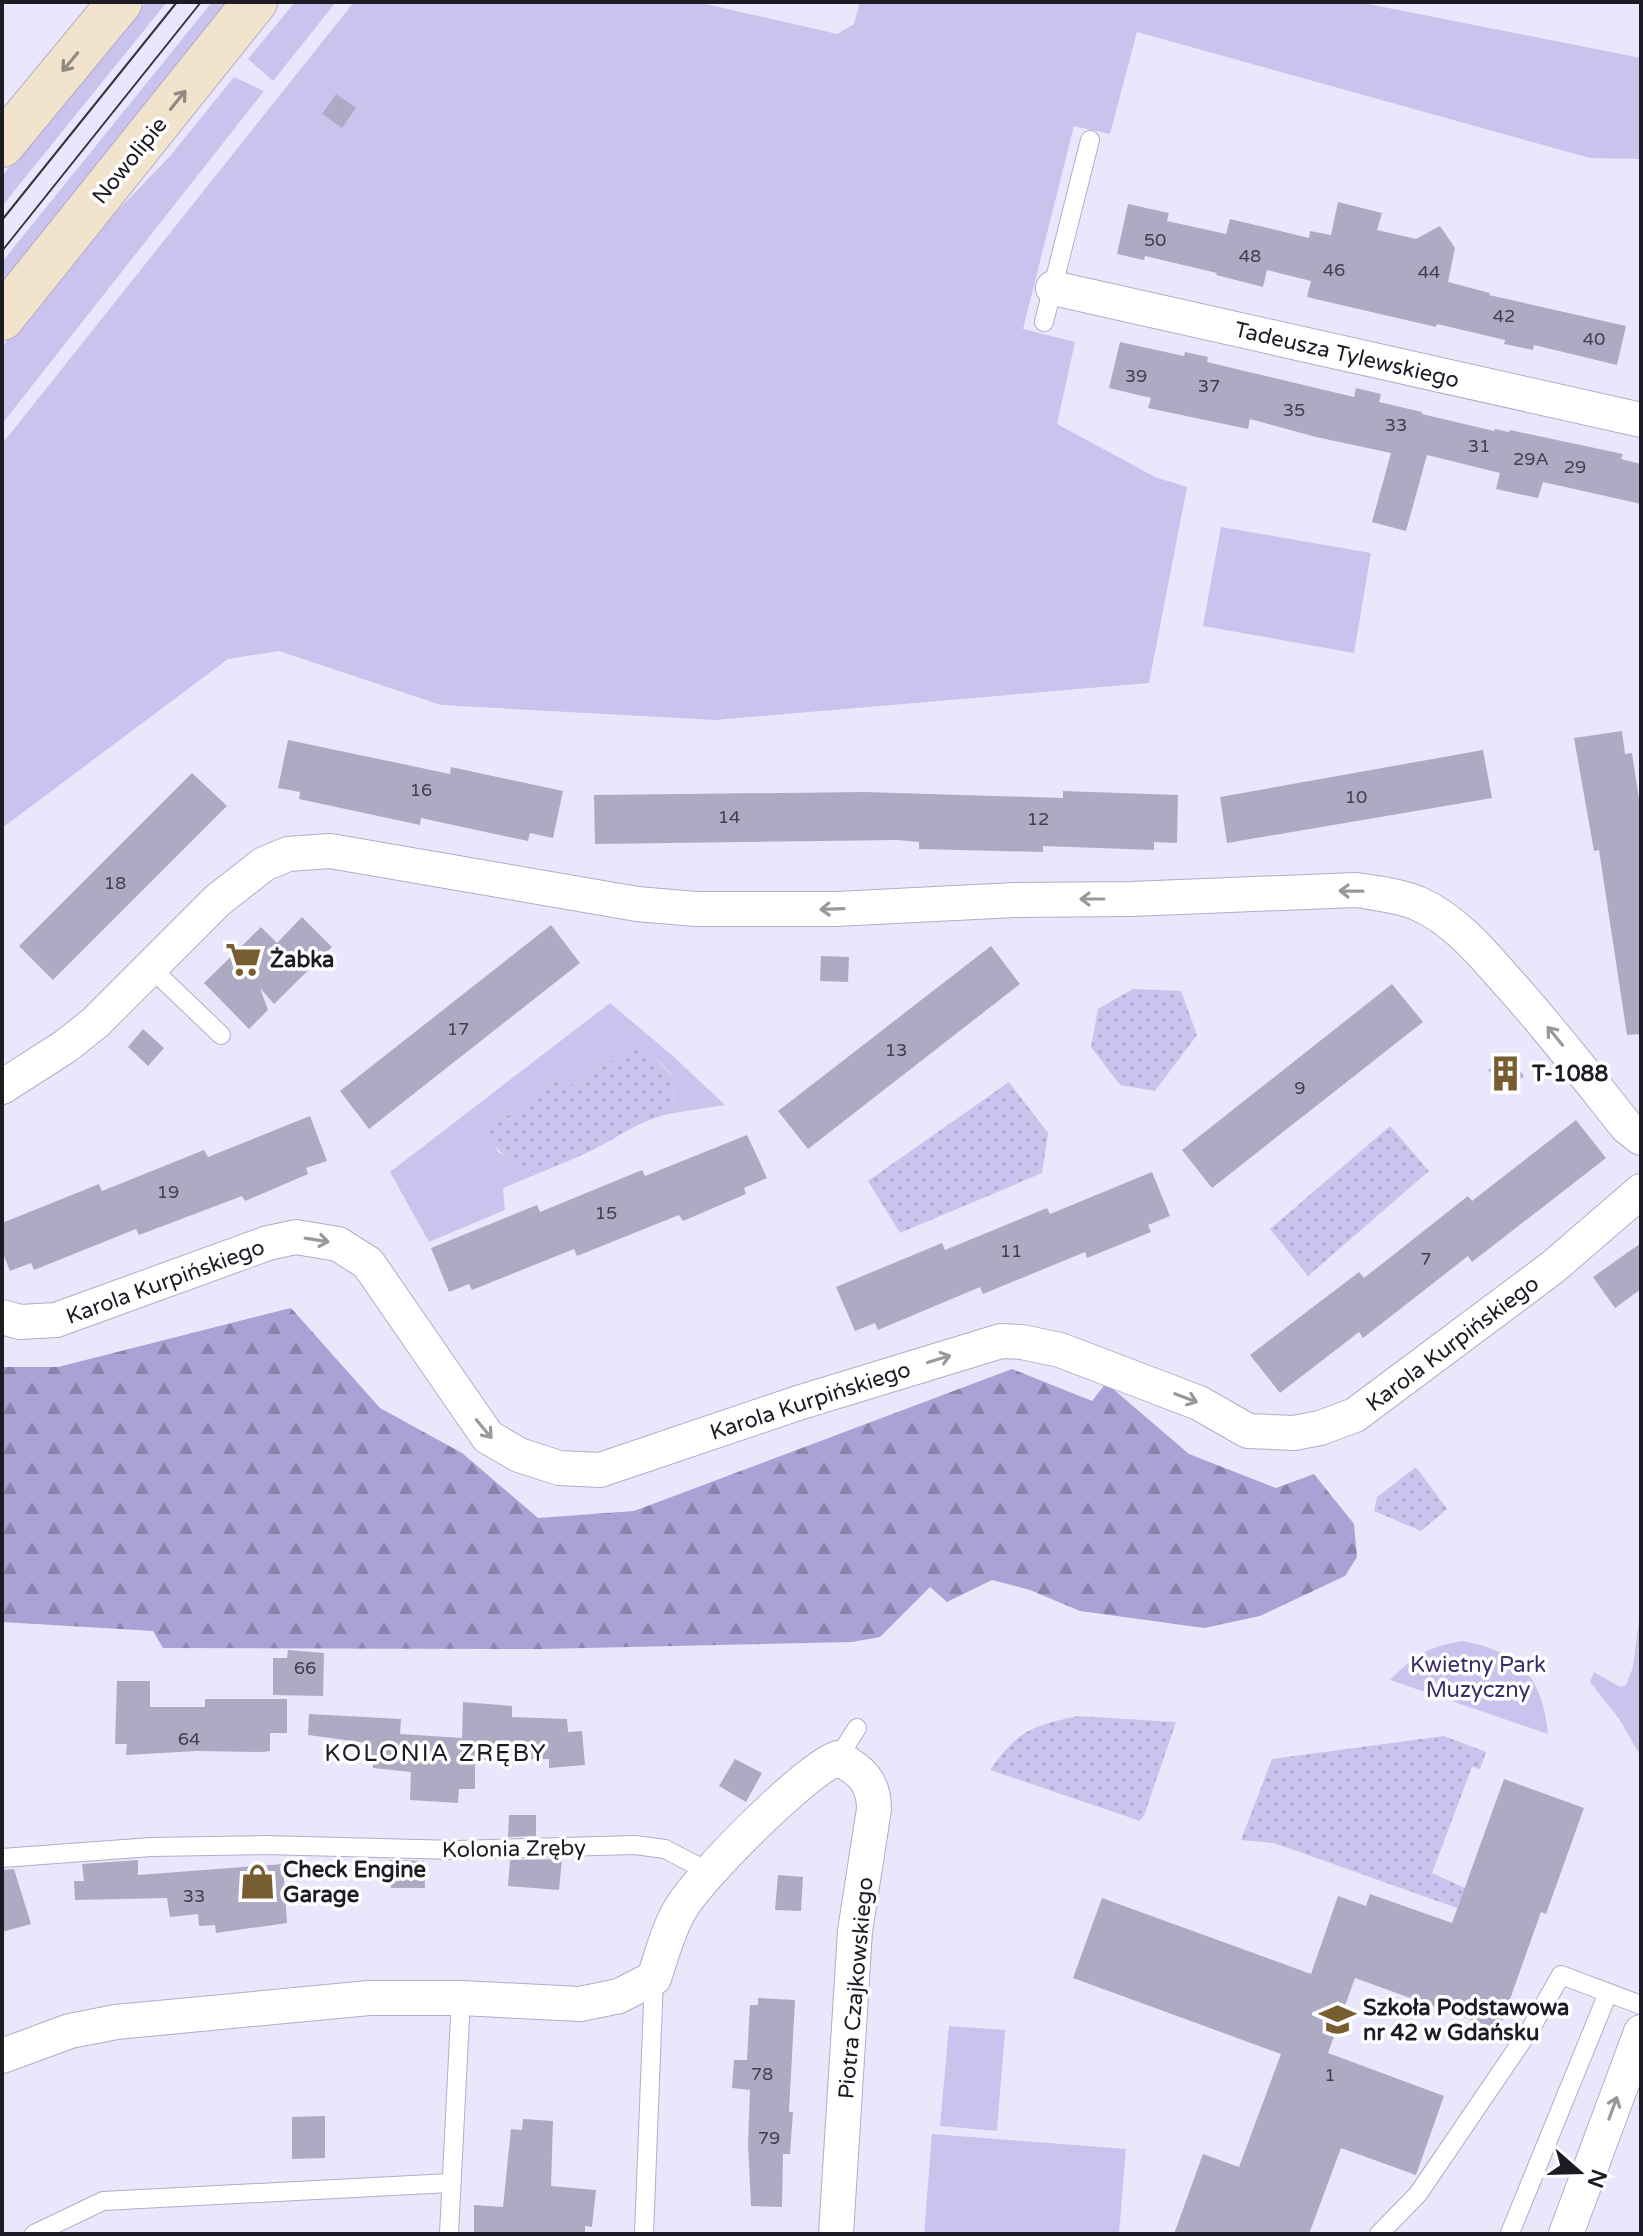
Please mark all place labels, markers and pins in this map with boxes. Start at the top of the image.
supermarket icon: Żabka [225,940,263,978]
place label: Żabka [270,947,334,973]
building icon: T-1088 [1487,1054,1525,1092]
place label: T-1088 [1531,1061,1608,1087]
place label: Check Engine Garage [283,1857,426,1908]
shop icon: Check Engine Garage [238,1863,276,1901]
place label: Szkoła Podstawowa nr 42 w Gdańsku [1363,1995,1569,2046]
school or university icon: Szkoła Podstawowa nr 42 w Gdańsku [1318,2001,1356,2039]

